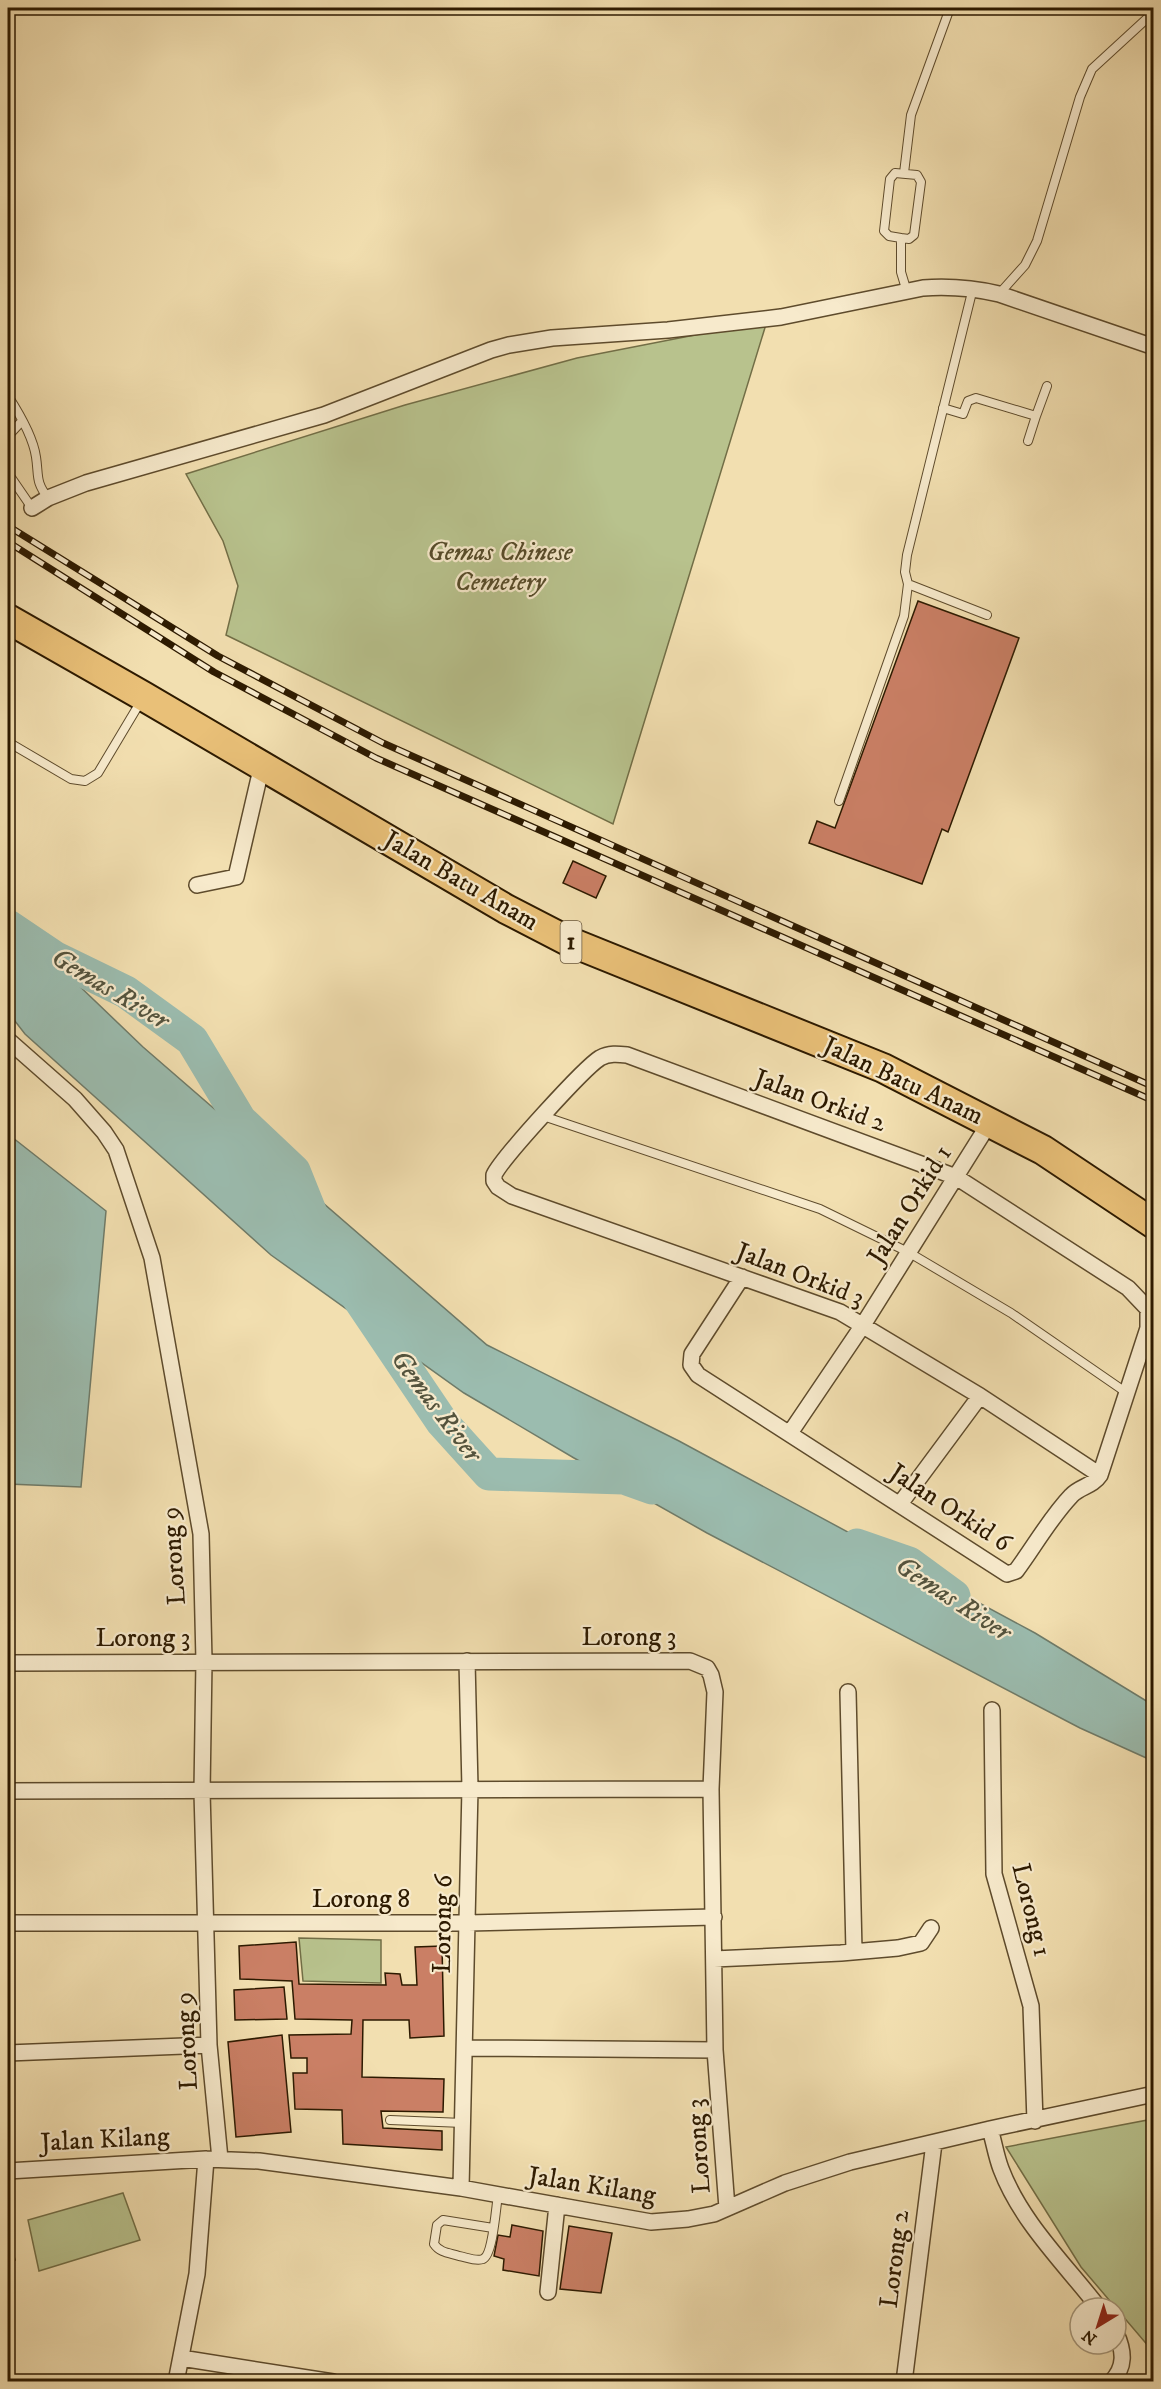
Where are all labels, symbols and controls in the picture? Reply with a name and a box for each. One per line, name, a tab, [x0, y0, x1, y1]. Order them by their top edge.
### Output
park label: Gemas Chinese Cemetery	[427, 536, 574, 599]
street label: Jalan Batu Anam	[376, 822, 544, 939]
road number: 1	[560, 921, 582, 963]
water label: Gemas River	[45, 941, 177, 1039]
street label: Jalan Batu Anam	[816, 1029, 989, 1133]
street label: Jalan Orkid 2	[748, 1061, 891, 1140]
street label: Jalan Orkid 1	[859, 1139, 960, 1272]
street label: Jalan Orkid 3	[729, 1235, 869, 1315]
water label: Gemas River	[383, 1343, 491, 1471]
street label: Jalan Orkid 6	[881, 1455, 1018, 1560]
street label: Lorong 9	[154, 1506, 194, 1606]
water label: Gemas River	[889, 1549, 1019, 1650]
street label: Lorong 3	[581, 1621, 677, 1654]
street label: Lorong 3	[95, 1622, 191, 1655]
street label: Lorong 1	[1004, 1860, 1058, 1960]
street label: Lorong 6	[426, 1873, 460, 1974]
street label: Lorong 8	[312, 1883, 410, 1916]
street label: Lorong 9	[168, 1991, 206, 2091]
street label: Lorong 3	[679, 2097, 719, 2195]
street label: Jalan Kilang	[38, 2120, 171, 2160]
street label: Jalan Kilang	[524, 2159, 659, 2212]
street label: Lorong 2	[873, 2208, 917, 2310]
north arrow	[1068, 2296, 1128, 2356]
text: N	[1078, 2325, 1101, 2349]

